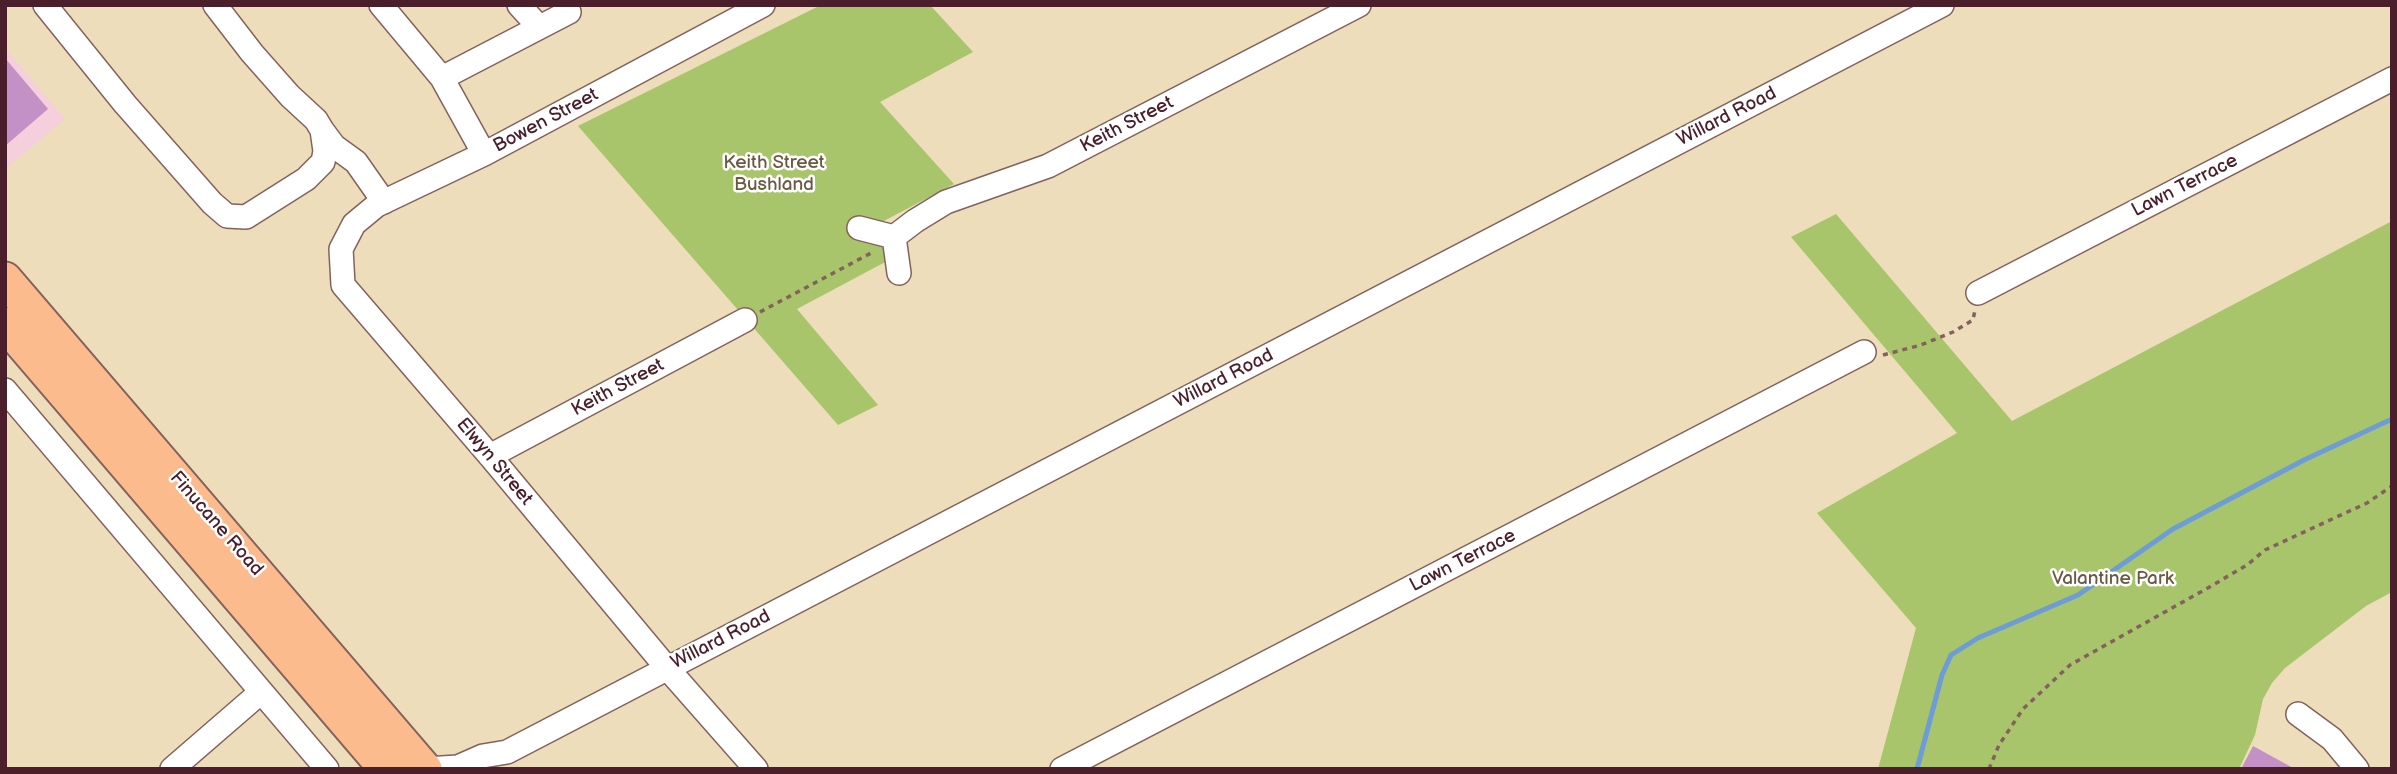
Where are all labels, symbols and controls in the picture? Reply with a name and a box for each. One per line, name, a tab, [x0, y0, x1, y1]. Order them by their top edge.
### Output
street label: Willard Road	[1674, 82, 1780, 152]
street label: Bowen Street	[490, 84, 602, 158]
street label: Keith Street	[1077, 92, 1177, 158]
street label: Lawn Terrace	[2128, 150, 2242, 222]
park label: Keith Street Bushland	[723, 152, 825, 196]
street label: Willard Road	[1171, 344, 1277, 414]
street label: Keith Street	[568, 354, 668, 422]
street label: Elwyn Street	[451, 414, 537, 510]
street label: Finucane Road	[164, 467, 268, 581]
street label: Lawn Terrace	[1406, 525, 1520, 597]
park label: Valantine Park	[2052, 568, 2174, 590]
street label: Willard Road	[668, 605, 774, 675]

